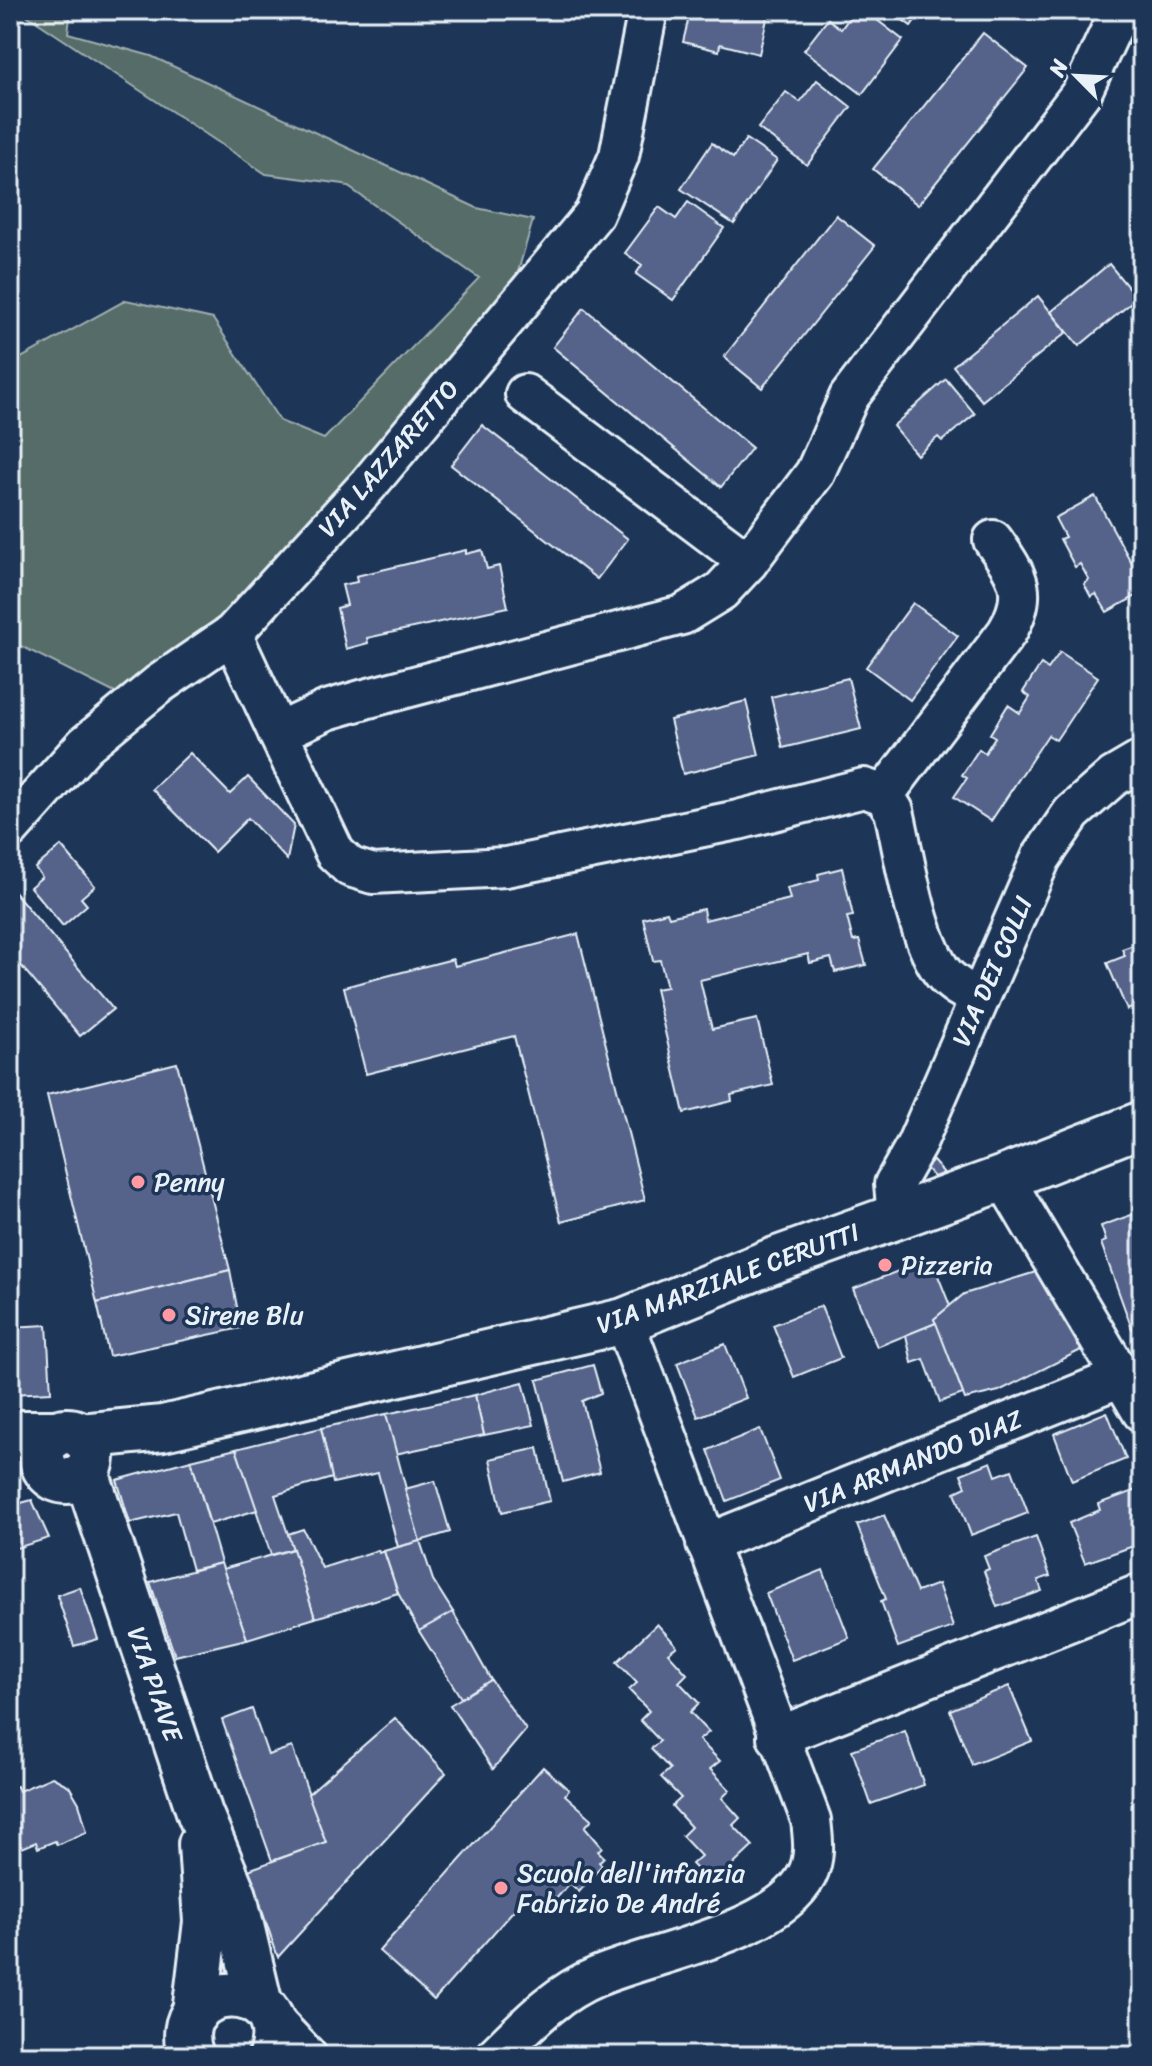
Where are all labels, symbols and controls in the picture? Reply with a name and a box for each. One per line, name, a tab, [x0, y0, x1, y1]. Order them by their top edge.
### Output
north arrow	[1036, 36, 1116, 116]
text: N	[1037, 52, 1079, 84]
street label: VIA LAZZARETTO	[305, 368, 471, 548]
street label: VIA DEI COLLI	[938, 888, 1046, 1054]
place label: Penny	[154, 1159, 225, 1205]
marker: Penny	[129, 1173, 147, 1191]
street label: VIA MARZIALE CERUTTI	[590, 1209, 866, 1347]
place label: Pizzeria	[901, 1242, 993, 1288]
marker: Pizzeria	[876, 1256, 894, 1274]
place label: Sirene Blu	[185, 1292, 304, 1338]
marker: Sirene Blu	[160, 1306, 178, 1324]
street label: VIA ARMANDO DIAZ	[796, 1396, 1030, 1526]
street label: VIA PIAVE	[114, 1620, 197, 1750]
place label: Scuola dell'infanzia Fabrizio De André	[517, 1850, 746, 1926]
marker: Scuola dell'infanzia Fabrizio De André	[492, 1879, 510, 1897]

